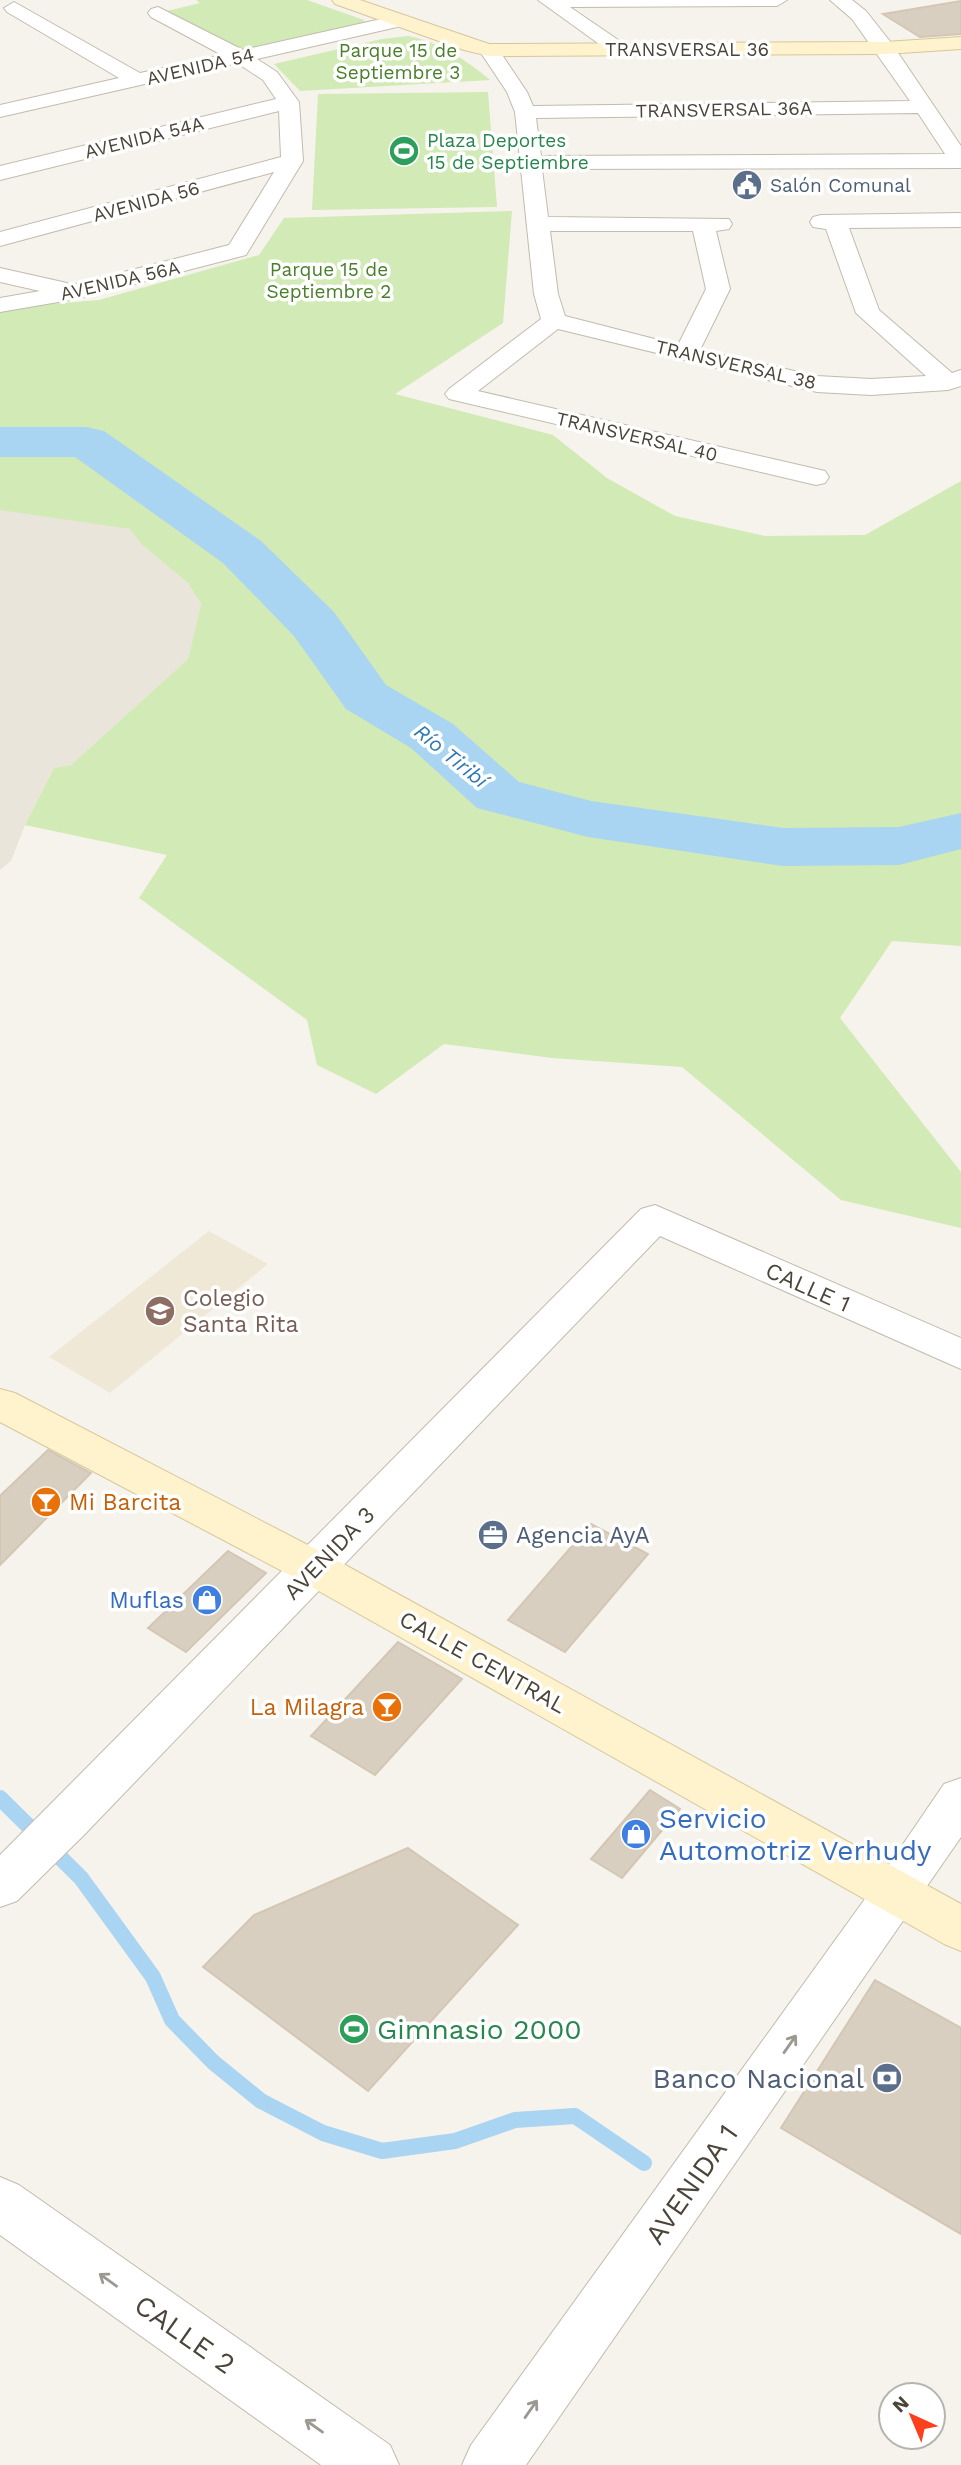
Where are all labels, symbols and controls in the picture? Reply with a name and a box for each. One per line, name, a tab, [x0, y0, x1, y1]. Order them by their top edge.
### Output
street label: TRANSVERSAL 36	[605, 38, 769, 61]
park label: Parque 15 de Septiembre 3	[336, 39, 460, 84]
street label: AVENIDA 54	[144, 43, 256, 90]
street label: TRANSVERSAL 36A	[635, 96, 813, 123]
street label: AVENIDA 54A	[82, 111, 207, 163]
place label: Plaza Deportes 15 de Septiembre	[427, 129, 589, 174]
sports icon: Plaza Deportes 15 de Septiembre	[387, 134, 421, 168]
public building icon: Salón Comunal	[730, 168, 764, 202]
place label: Salón Comunal	[770, 174, 911, 197]
street label: AVENIDA 56	[90, 176, 202, 227]
street label: AVENIDA 56A	[58, 255, 183, 305]
park label: Parque 15 de Septiembre 2	[267, 258, 391, 303]
street label: TRANSVERSAL 38	[653, 335, 819, 394]
street label: TRANSVERSAL 40	[554, 407, 720, 466]
water label: Río Tiribí	[410, 718, 495, 794]
street label: CALLE 1	[761, 1257, 854, 1318]
place label: Colegio Santa Rita	[183, 1285, 299, 1338]
school or university icon: Colegio Santa Rita	[143, 1294, 177, 1328]
bar icon: Mi Barcita	[29, 1485, 63, 1519]
place label: Mi Barcita	[69, 1489, 181, 1516]
street label: AVENIDA 3	[278, 1501, 380, 1605]
office icon: Agencia AyA	[476, 1518, 510, 1552]
place label: Agencia AyA	[516, 1522, 650, 1549]
shop icon: Muflas	[190, 1583, 224, 1617]
place label: Muflas	[109, 1587, 184, 1614]
street label: CALLE CENTRAL	[395, 1605, 571, 1720]
bar icon: La Milagra	[370, 1690, 404, 1724]
place label: La Milagra	[250, 1694, 364, 1721]
place label: Servicio Automotriz Verhudy	[659, 1802, 932, 1867]
shop icon: Servicio Automotriz Verhudy	[619, 1817, 653, 1851]
sports icon: Gimnasio 2000	[337, 2012, 371, 2046]
place label: Gimnasio 2000	[377, 2013, 582, 2046]
one-way arrow	[783, 2035, 797, 2054]
bank icon: Banco Nacional	[870, 2061, 904, 2095]
place label: Banco Nacional	[653, 2062, 864, 2095]
street label: AVENIDA 1	[638, 2118, 745, 2250]
one-way arrow	[99, 2273, 118, 2287]
street label: CALLE 2	[128, 2288, 241, 2381]
north arrow	[877, 2381, 947, 2451]
text: N	[887, 2391, 914, 2417]
one-way arrow	[524, 2400, 538, 2419]
one-way arrow	[305, 2419, 324, 2433]

